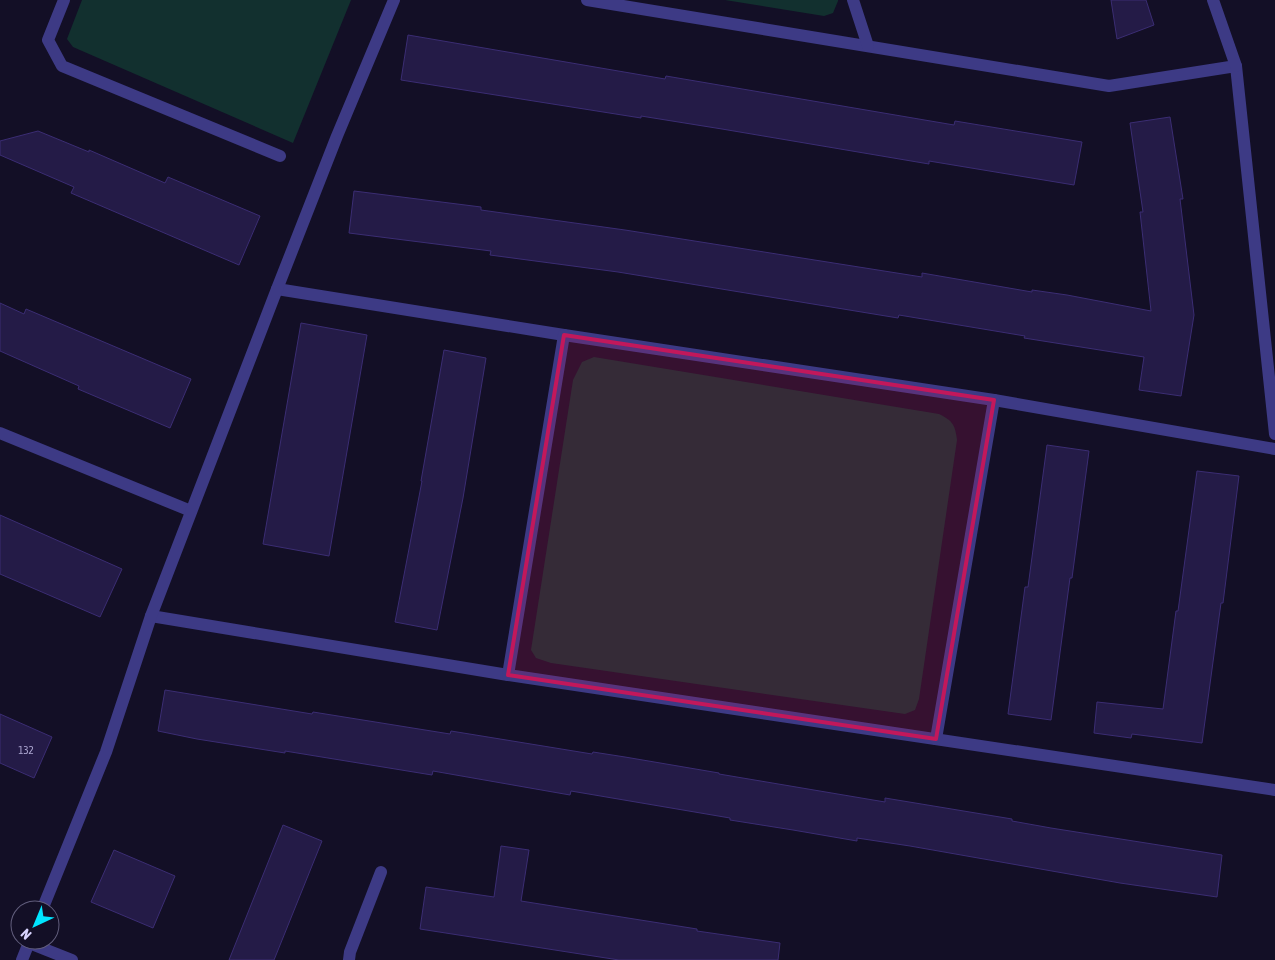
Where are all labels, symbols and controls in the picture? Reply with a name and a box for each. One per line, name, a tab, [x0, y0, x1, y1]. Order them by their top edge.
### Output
house number: 132	[18, 744, 34, 756]
north arrow	[10, 900, 60, 950]
text: N	[17, 926, 34, 943]

